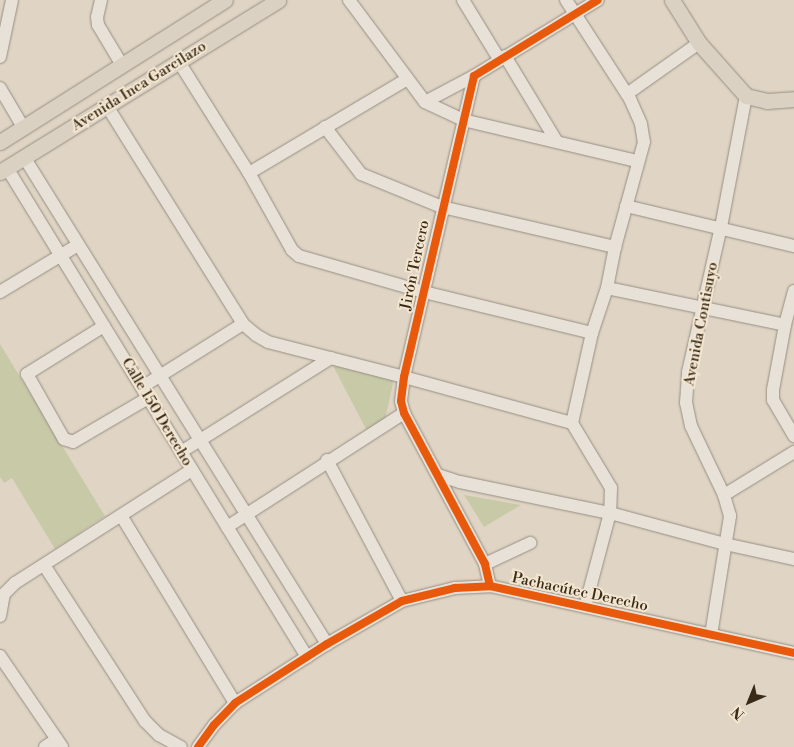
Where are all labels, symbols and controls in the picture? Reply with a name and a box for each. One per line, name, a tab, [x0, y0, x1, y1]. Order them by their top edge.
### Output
street label: Avenida Inca Garcilazo	[68, 37, 210, 135]
street label: Jirón Tercero	[397, 218, 433, 312]
street label: Avenida Contisuyo	[680, 260, 722, 388]
street label: Calle 150 Derecho	[118, 355, 196, 469]
street label: Pachacútec Derecho	[510, 569, 650, 615]
north arrow	[724, 677, 774, 727]
text: N	[728, 702, 749, 723]

